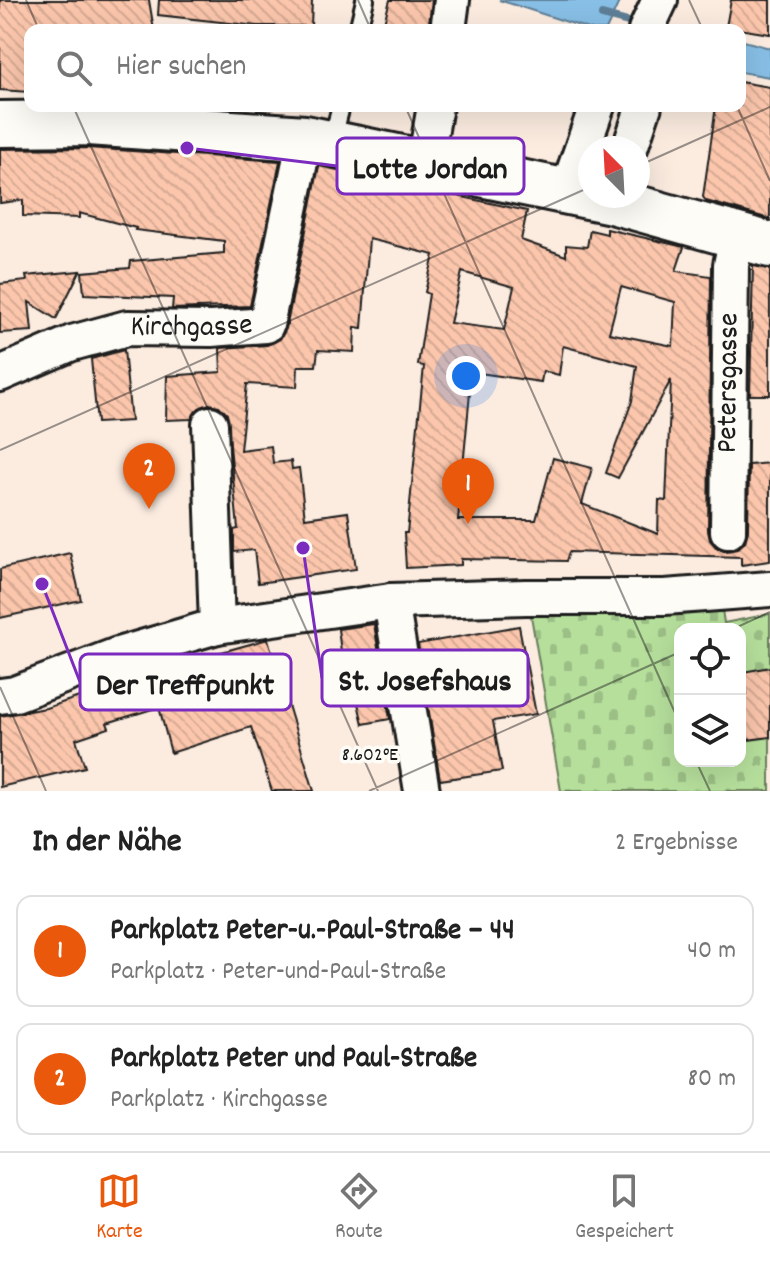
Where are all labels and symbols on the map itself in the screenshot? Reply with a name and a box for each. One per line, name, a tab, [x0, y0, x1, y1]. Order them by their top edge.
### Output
north arrow	[578, 136, 650, 208]
callout: Lotte Jordan	[337, 138, 524, 194]
text: Lotte Jordan	[353, 149, 507, 195]
street label: Kirchgasse	[130, 305, 254, 351]
street label: Petersgasse	[707, 312, 752, 454]
your location	[446, 356, 486, 396]
pin: 2	[123, 443, 175, 509]
pin: 1	[442, 458, 494, 524]
callout: St. Josefshaus	[322, 650, 528, 706]
callout: Der Treffpunkt	[80, 654, 291, 710]
text: St. Josefshaus	[338, 661, 512, 707]
text: Der Treffpunkt	[96, 665, 274, 711]
text: 8.602°E	[342, 742, 398, 770]

